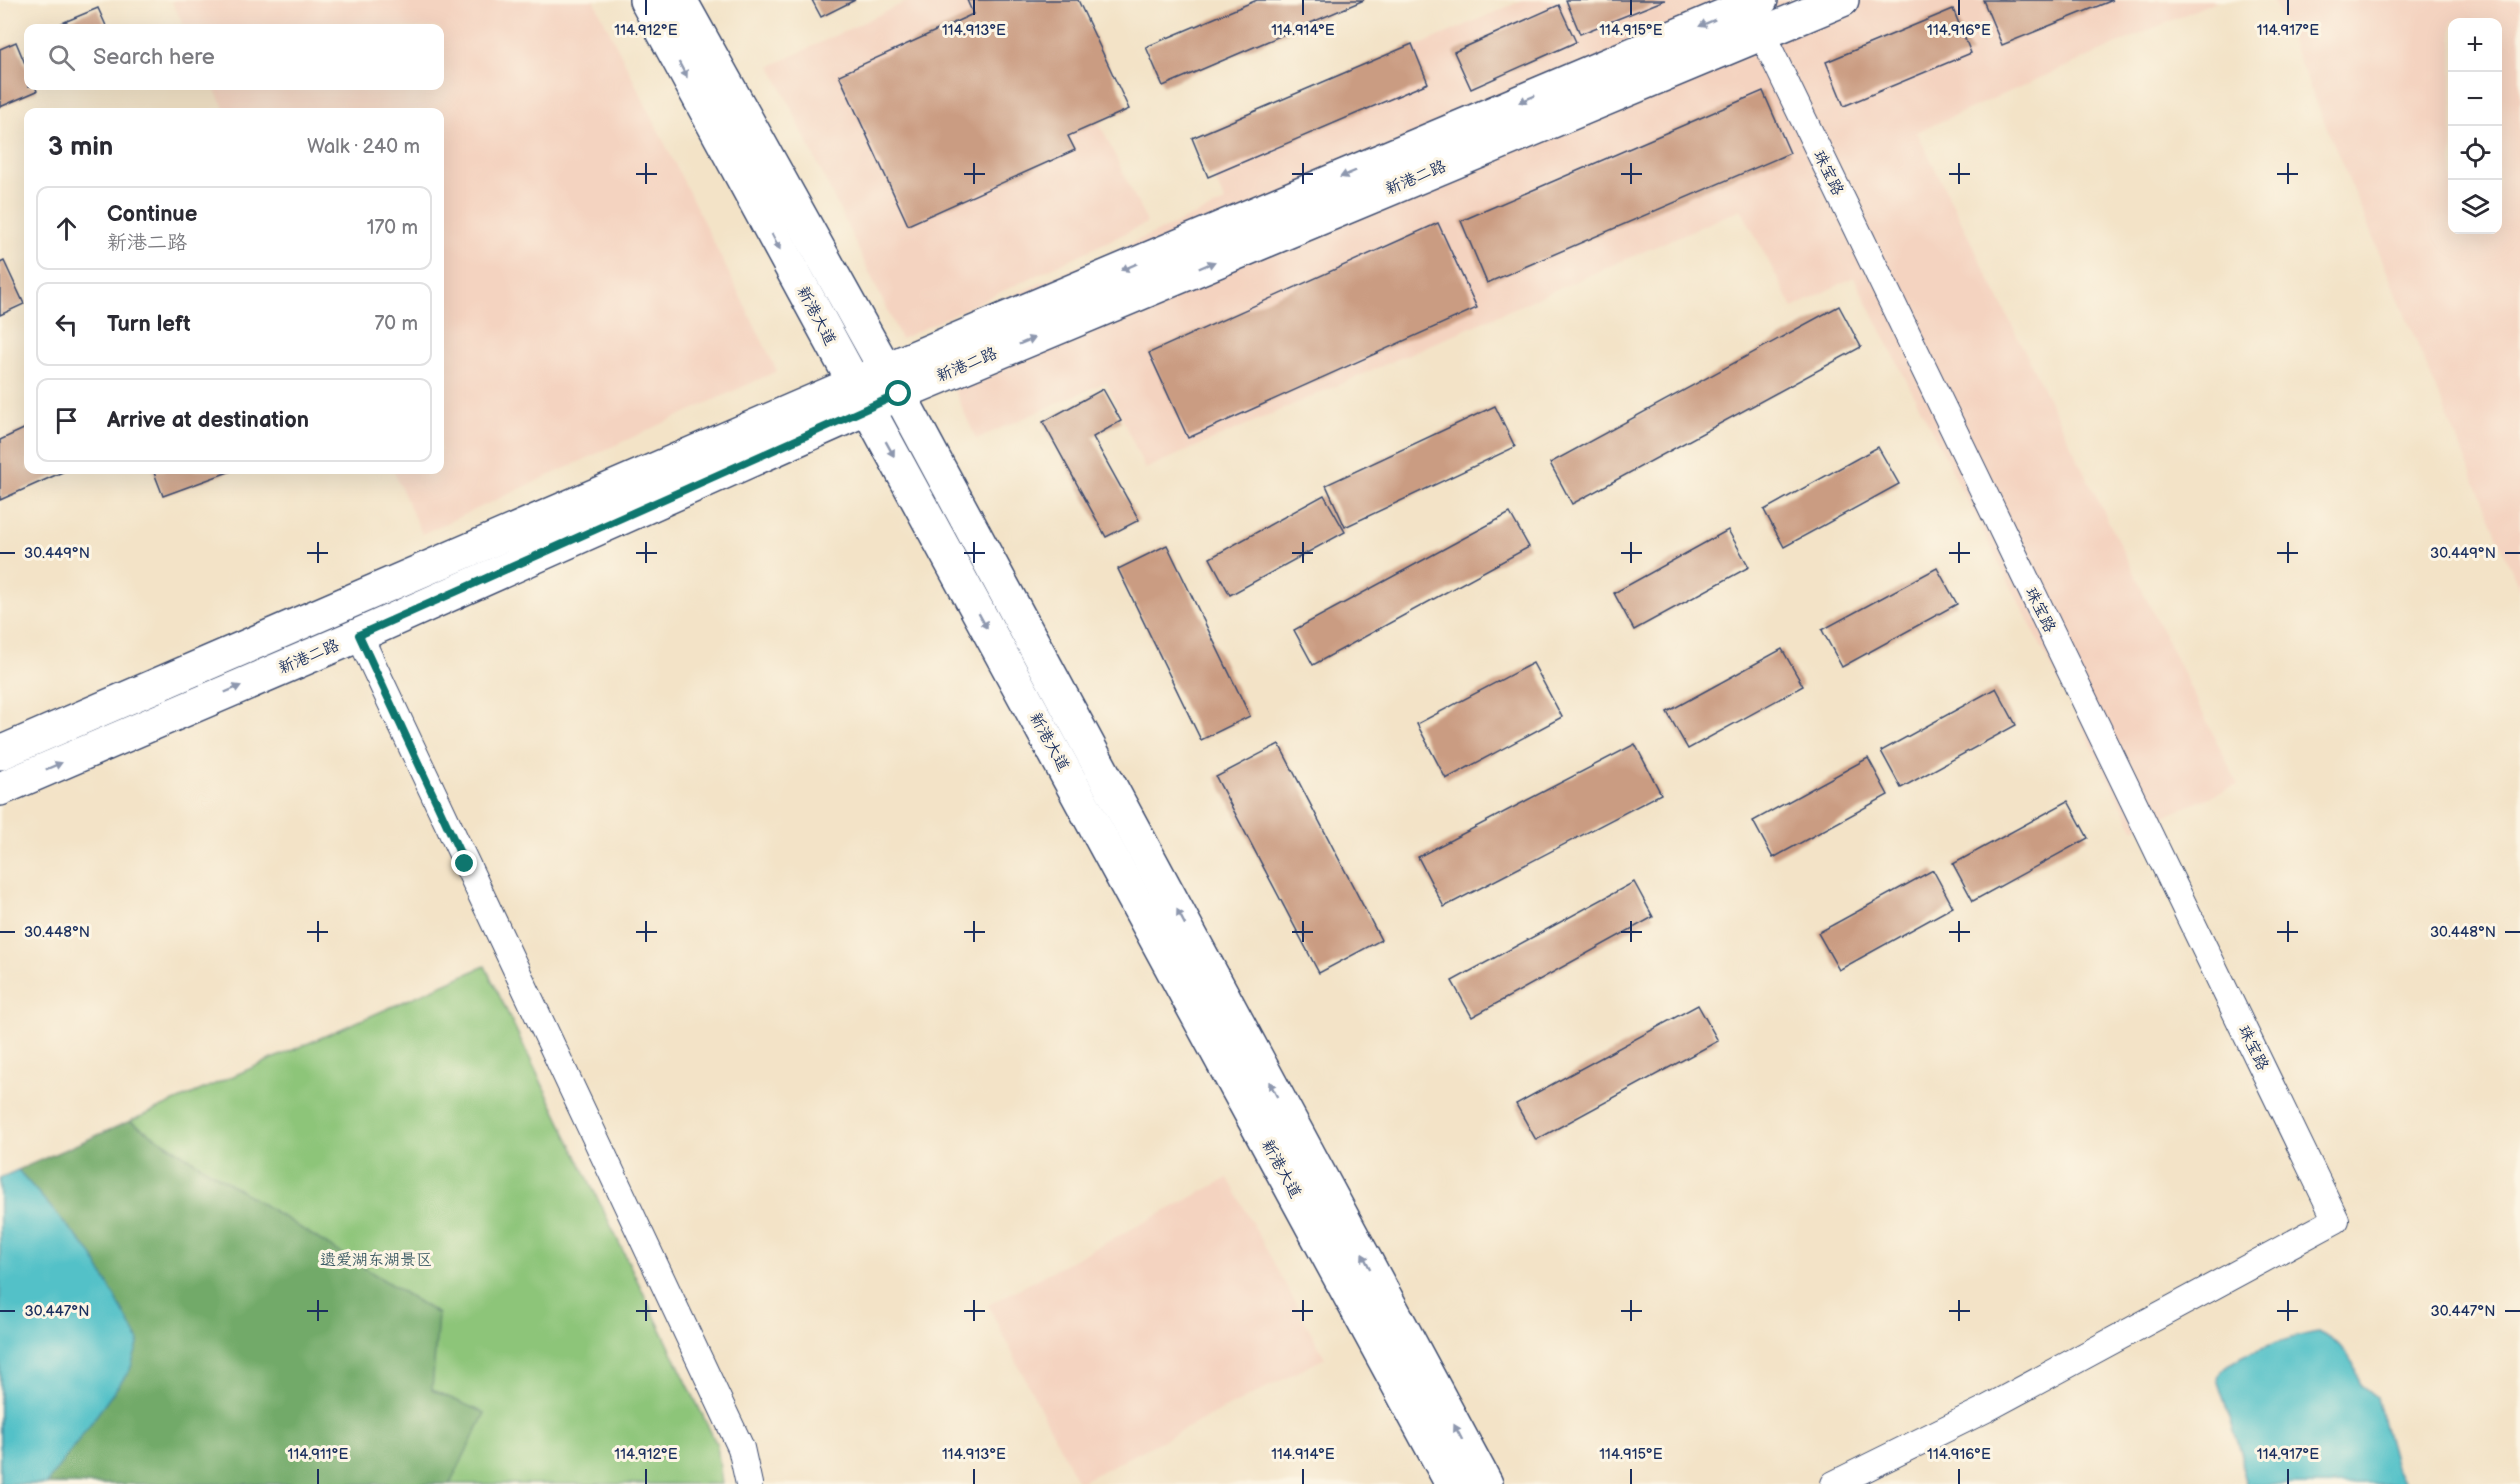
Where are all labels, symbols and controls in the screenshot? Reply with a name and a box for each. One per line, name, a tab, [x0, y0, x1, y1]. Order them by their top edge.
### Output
map controls	[2448, 18, 2502, 234]
button: +	[2448, 18, 2502, 72]
one-way arrow	[1698, 19, 1716, 28]
text: 114.912°E	[614, 21, 678, 40]
text: 114.913°E	[942, 21, 1006, 40]
text: 114.914°E	[1271, 21, 1335, 40]
text: 114.915°E	[1599, 21, 1663, 40]
text: 114.916°E	[1927, 21, 1991, 40]
text: 114.917°E	[2257, 21, 2319, 40]
search box	[24, 24, 444, 90]
icon: search	[45, 41, 78, 74]
text: Search here	[93, 44, 215, 71]
one-way arrow	[678, 62, 688, 79]
button: −	[2448, 72, 2502, 126]
one-way arrow	[1519, 94, 1536, 103]
button: locate	[2448, 126, 2502, 180]
text: 3 min	[48, 132, 113, 163]
text: Walk · 240 m	[307, 135, 420, 159]
street label: 珠宝路	[1809, 147, 1847, 199]
street label: 新港二路	[1383, 157, 1449, 199]
one-way arrow	[1339, 170, 1356, 179]
button: layers	[2448, 180, 2502, 234]
text: Continue	[107, 201, 197, 228]
icon: ahead	[50, 212, 83, 245]
text: 170 m	[367, 216, 418, 240]
text: 新港二路	[107, 231, 187, 255]
one-way arrow	[771, 233, 781, 250]
one-way arrow	[1198, 260, 1216, 270]
one-way arrow	[1120, 262, 1138, 272]
street label: 新港大道	[793, 283, 839, 349]
icon: left	[50, 308, 83, 341]
text: Turn left	[107, 311, 191, 338]
text: 70 m	[374, 312, 418, 336]
one-way arrow	[1018, 336, 1036, 346]
street label: 新港二路	[934, 344, 1000, 386]
route start	[885, 380, 911, 406]
icon: arrive	[50, 404, 83, 437]
text: Arrive at destination	[107, 407, 309, 434]
one-way arrow	[885, 441, 895, 458]
text: 30.449°N	[24, 544, 90, 563]
text: 30.449°N	[2430, 544, 2496, 563]
street label: 珠宝路	[2021, 584, 2059, 636]
one-way arrow	[978, 612, 988, 629]
street label: 新港二路	[276, 636, 342, 678]
one-way arrow	[224, 684, 242, 694]
street label: 新港大道	[1025, 709, 1073, 775]
one-way arrow	[45, 761, 63, 771]
route end	[451, 850, 477, 876]
one-way arrow	[1176, 909, 1186, 926]
text: 30.448°N	[24, 923, 90, 942]
text: 30.448°N	[2430, 923, 2496, 942]
street label: 珠宝路	[2234, 1022, 2272, 1074]
one-way arrow	[1268, 1080, 1278, 1097]
street label: 新港大道	[1257, 1136, 1305, 1202]
park label: 遗爱湖东湖景区	[320, 1251, 432, 1270]
one-way arrow	[1361, 1252, 1371, 1269]
text: 30.447°N	[25, 1302, 89, 1321]
text: 30.447°N	[2431, 1302, 2495, 1321]
one-way arrow	[1453, 1424, 1463, 1441]
text: 114.911°E	[288, 1445, 348, 1464]
text: 114.912°E	[614, 1445, 678, 1464]
text: 114.913°E	[942, 1445, 1006, 1464]
text: 114.914°E	[1271, 1445, 1335, 1464]
text: 114.915°E	[1599, 1445, 1663, 1464]
text: 114.916°E	[1927, 1445, 1991, 1464]
text: 114.917°E	[2257, 1445, 2319, 1464]

